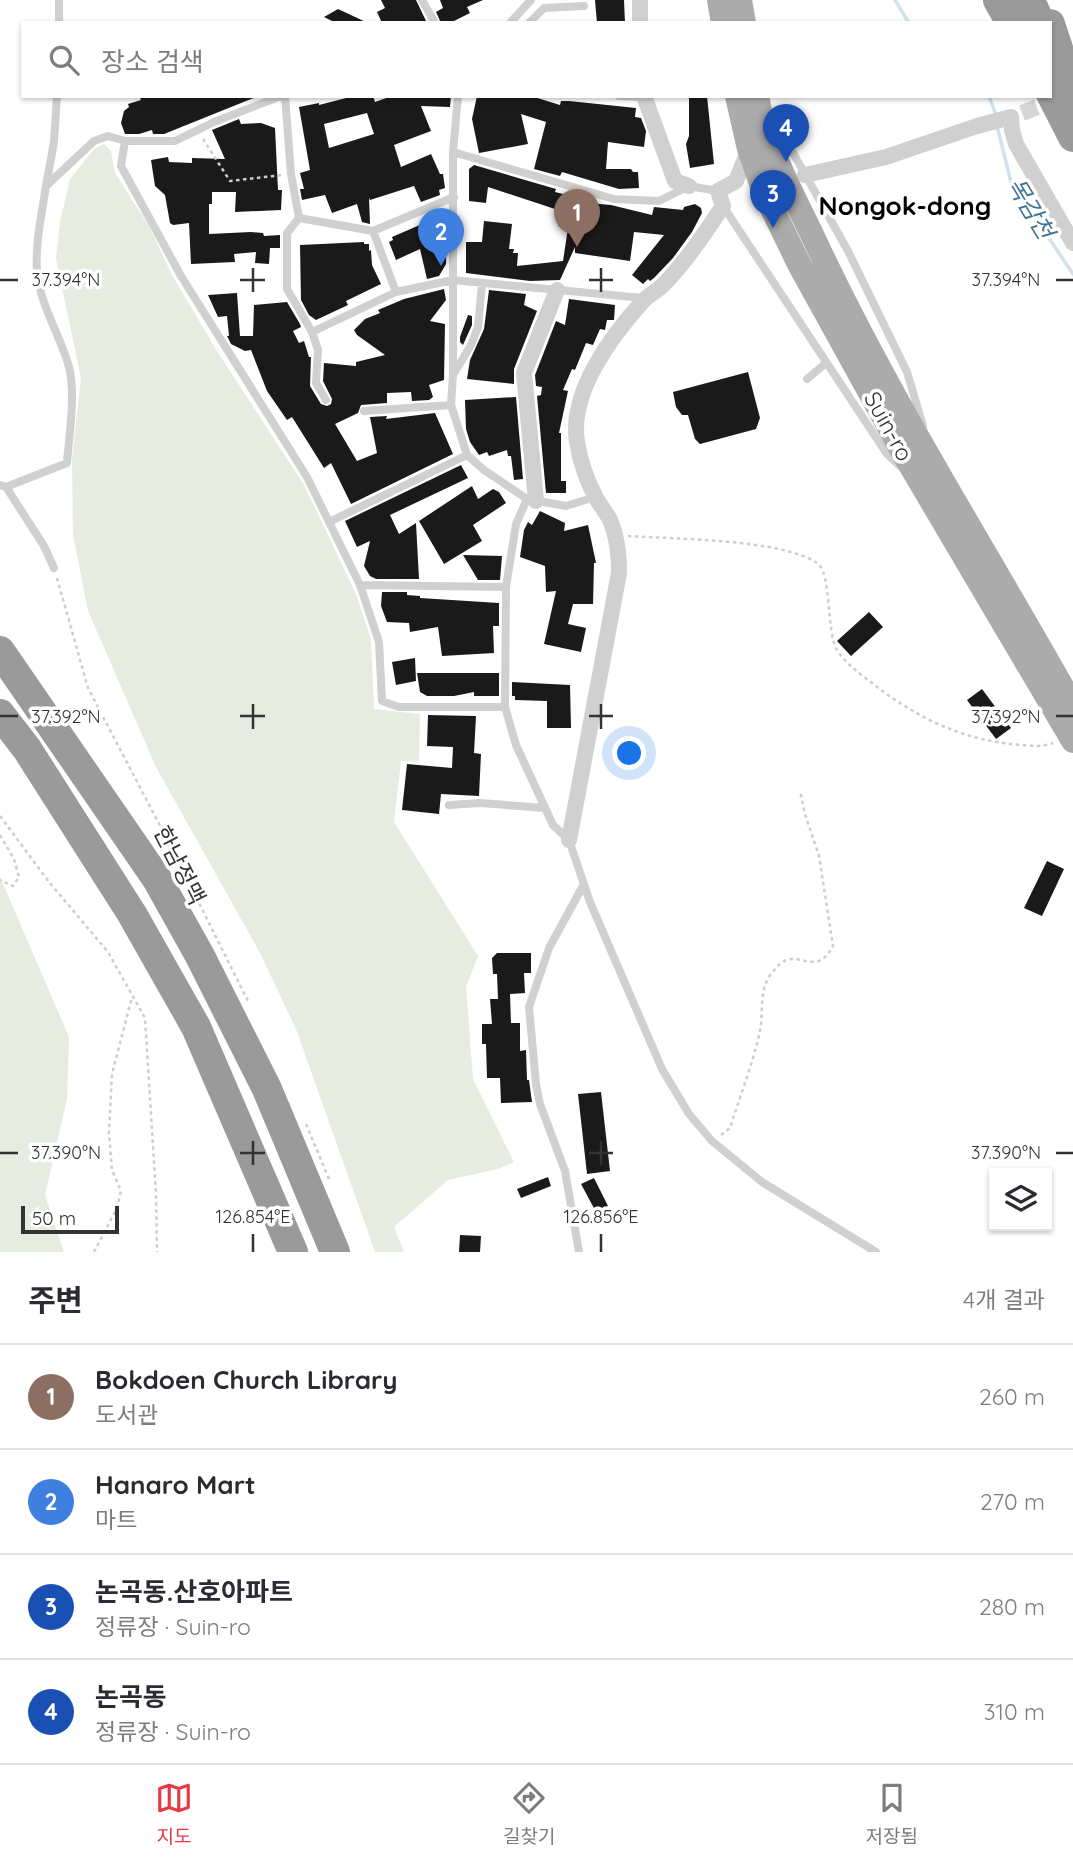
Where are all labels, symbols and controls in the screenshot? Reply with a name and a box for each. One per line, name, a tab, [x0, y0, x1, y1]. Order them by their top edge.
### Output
search box	[21, 21, 1052, 98]
icon: search	[45, 41, 83, 79]
text: 장소 검색	[101, 45, 204, 78]
pin: 4	[763, 104, 809, 162]
pin: 3	[750, 170, 796, 228]
water label: 목감천	[1001, 172, 1062, 247]
pin: 1	[554, 189, 600, 247]
district label: Nongok-dong	[819, 189, 991, 222]
pin: 2	[418, 208, 464, 266]
text: 37.394°N	[32, 268, 100, 291]
text: 37.394°N	[972, 268, 1040, 291]
street label: Suin-ro	[858, 386, 920, 466]
text: 37.392°N	[31, 705, 101, 728]
text: 37.392°N	[971, 705, 1041, 728]
your location	[612, 736, 646, 770]
street label: 한남정맥	[148, 821, 212, 909]
text: 37.390°N	[31, 1141, 101, 1164]
text: 37.390°N	[971, 1141, 1041, 1164]
map controls	[989, 1168, 1052, 1231]
button: layers	[989, 1168, 1052, 1231]
scale bar	[21, 1203, 119, 1235]
text: 126.854°E	[216, 1205, 290, 1228]
text: 126.856°E	[564, 1205, 639, 1228]
text: 50 m	[32, 1206, 76, 1230]
text: 주변	[28, 1281, 83, 1319]
text: 4개 결과	[963, 1285, 1045, 1314]
text: Bokdoen Church Library	[95, 1363, 398, 1396]
text: 1	[47, 1382, 55, 1411]
text: 260 m	[979, 1382, 1045, 1411]
text: 도서관	[95, 1400, 158, 1429]
text: Hanaro Mart	[95, 1468, 256, 1501]
text: 2	[44, 1487, 58, 1516]
text: 270 m	[980, 1487, 1045, 1516]
text: 마트	[95, 1505, 137, 1534]
text: 논곡동.산호아파트	[95, 1575, 293, 1608]
text: 3	[45, 1592, 57, 1621]
text: 280 m	[979, 1592, 1045, 1621]
text: 정류장 · Suin-ro	[95, 1612, 251, 1641]
text: 논곡동	[95, 1680, 167, 1713]
text: 4	[44, 1697, 58, 1726]
text: 310 m	[983, 1697, 1045, 1726]
text: 정류장 · Suin-ro	[95, 1717, 251, 1746]
tab: 지도	[155, 1779, 193, 1848]
tab: 길찾기	[503, 1779, 556, 1848]
tab: 저장됨	[866, 1779, 918, 1848]

